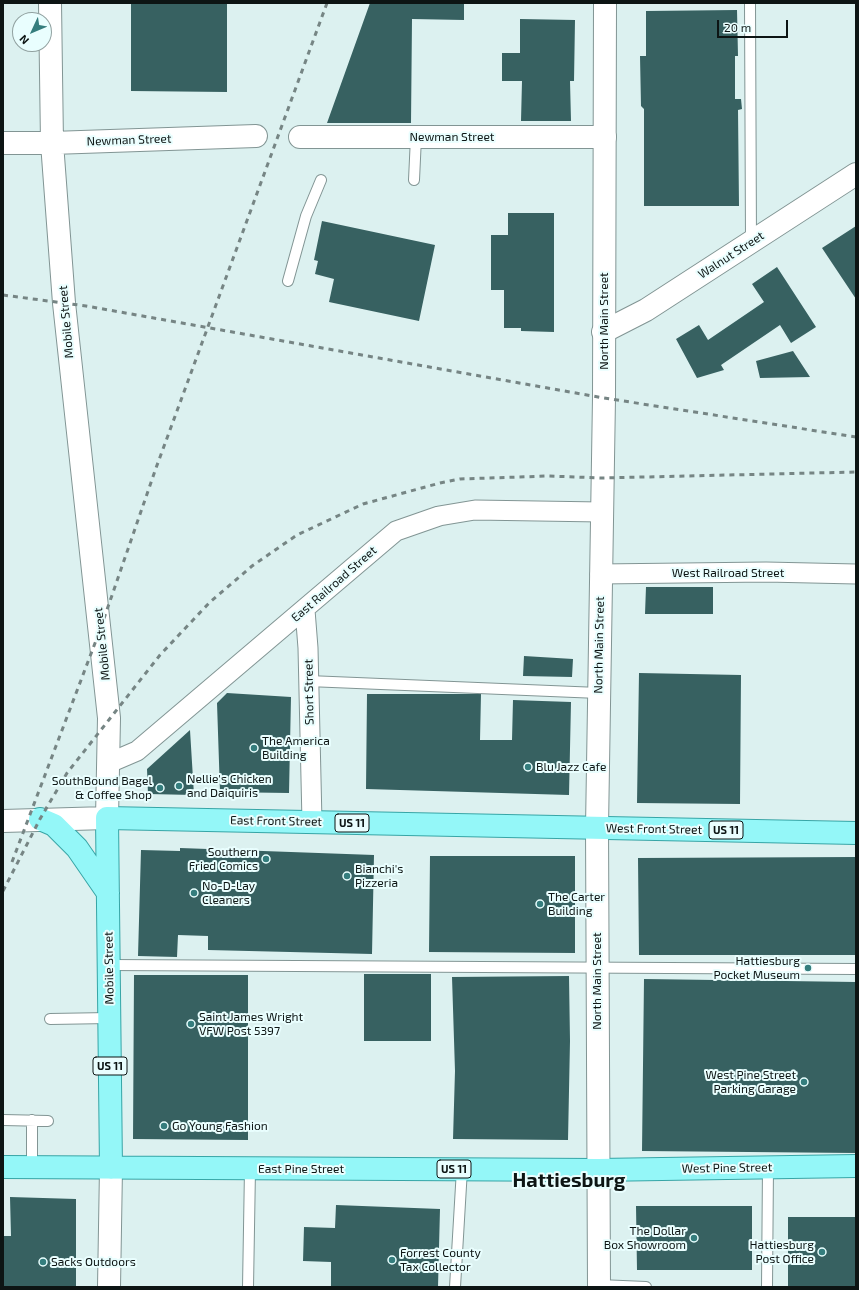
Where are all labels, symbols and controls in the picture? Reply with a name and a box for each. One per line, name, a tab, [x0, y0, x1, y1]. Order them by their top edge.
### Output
north arrow	[12, 12, 52, 52]
scale bar	[719, 12, 790, 38]
text: 20 m	[724, 20, 751, 34]
text: N	[16, 33, 31, 47]
street label: Newman Street	[410, 130, 494, 144]
street label: Newman Street	[86, 131, 172, 149]
street label: Walnut Street	[695, 228, 767, 282]
street label: North Main Street	[597, 272, 611, 370]
street label: Mobile Street	[56, 285, 76, 359]
street label: East Railroad Street	[288, 543, 380, 625]
street label: West Railroad Street	[672, 566, 784, 580]
street label: North Main Street	[591, 596, 607, 694]
street label: Mobile Street	[91, 607, 113, 681]
street label: Short Street	[301, 659, 317, 725]
place label: The America Building	[262, 734, 330, 762]
marker: The America Building	[249, 743, 259, 753]
place label: Blu Jazz Cafe	[536, 760, 606, 774]
marker: Blu Jazz Cafe	[523, 762, 533, 772]
place label: Nellie's Chicken and Daiquiris	[187, 772, 272, 800]
place label: SouthBound Bagel & Coffee Shop	[52, 774, 152, 802]
marker: Nellie's Chicken and Daiquiris	[174, 781, 184, 791]
marker: SouthBound Bagel & Coffee Shop	[155, 783, 165, 793]
street label: East Front Street	[230, 813, 322, 829]
road number: US 11	[335, 814, 369, 832]
street label: West Front Street	[606, 821, 702, 837]
road number: US 11	[709, 821, 743, 839]
place label: Southern Fried Comics	[189, 845, 258, 873]
marker: Southern Fried Comics	[261, 854, 271, 864]
place label: Bianchi's Pizzeria	[355, 862, 403, 890]
marker: Bianchi's Pizzeria	[342, 871, 352, 881]
place label: No-D-Lay Cleaners	[202, 879, 255, 907]
marker: No-D-Lay Cleaners	[189, 888, 199, 898]
place label: The Carter Building	[548, 890, 605, 918]
marker: The Carter Building	[535, 899, 545, 909]
street label: Mobile Street	[101, 931, 117, 1005]
street label: North Main Street	[590, 932, 604, 1030]
place label: Hattiesburg Pocket Museum	[713, 954, 800, 982]
marker: Hattiesburg Pocket Museum	[803, 963, 813, 973]
place label: Saint James Wright VFW Post 5397	[199, 1010, 303, 1038]
marker: Saint James Wright VFW Post 5397	[186, 1019, 196, 1029]
road number: US 11	[93, 1057, 127, 1075]
place label: West Pine Street Parking Garage	[706, 1068, 796, 1096]
marker: West Pine Street Parking Garage	[799, 1077, 809, 1087]
place label: Go Young Fashion	[172, 1119, 268, 1133]
marker: Go Young Fashion	[159, 1121, 169, 1131]
road number: US 11	[437, 1160, 471, 1178]
street label: West Pine Street	[682, 1160, 772, 1176]
street label: East Pine Street	[258, 1162, 344, 1176]
district label: Hattiesburg	[513, 1168, 625, 1192]
place label: The Dollar Box Showroom	[604, 1224, 686, 1252]
marker: The Dollar Box Showroom	[689, 1233, 699, 1243]
place label: Hattiesburg Post Office	[750, 1238, 814, 1266]
place label: Forrest County Tax Collector	[400, 1246, 481, 1274]
marker: Hattiesburg Post Office	[817, 1247, 827, 1257]
place label: Sacks Outdoors	[51, 1255, 136, 1269]
marker: Forrest County Tax Collector	[387, 1255, 397, 1265]
marker: Sacks Outdoors	[38, 1257, 48, 1267]

